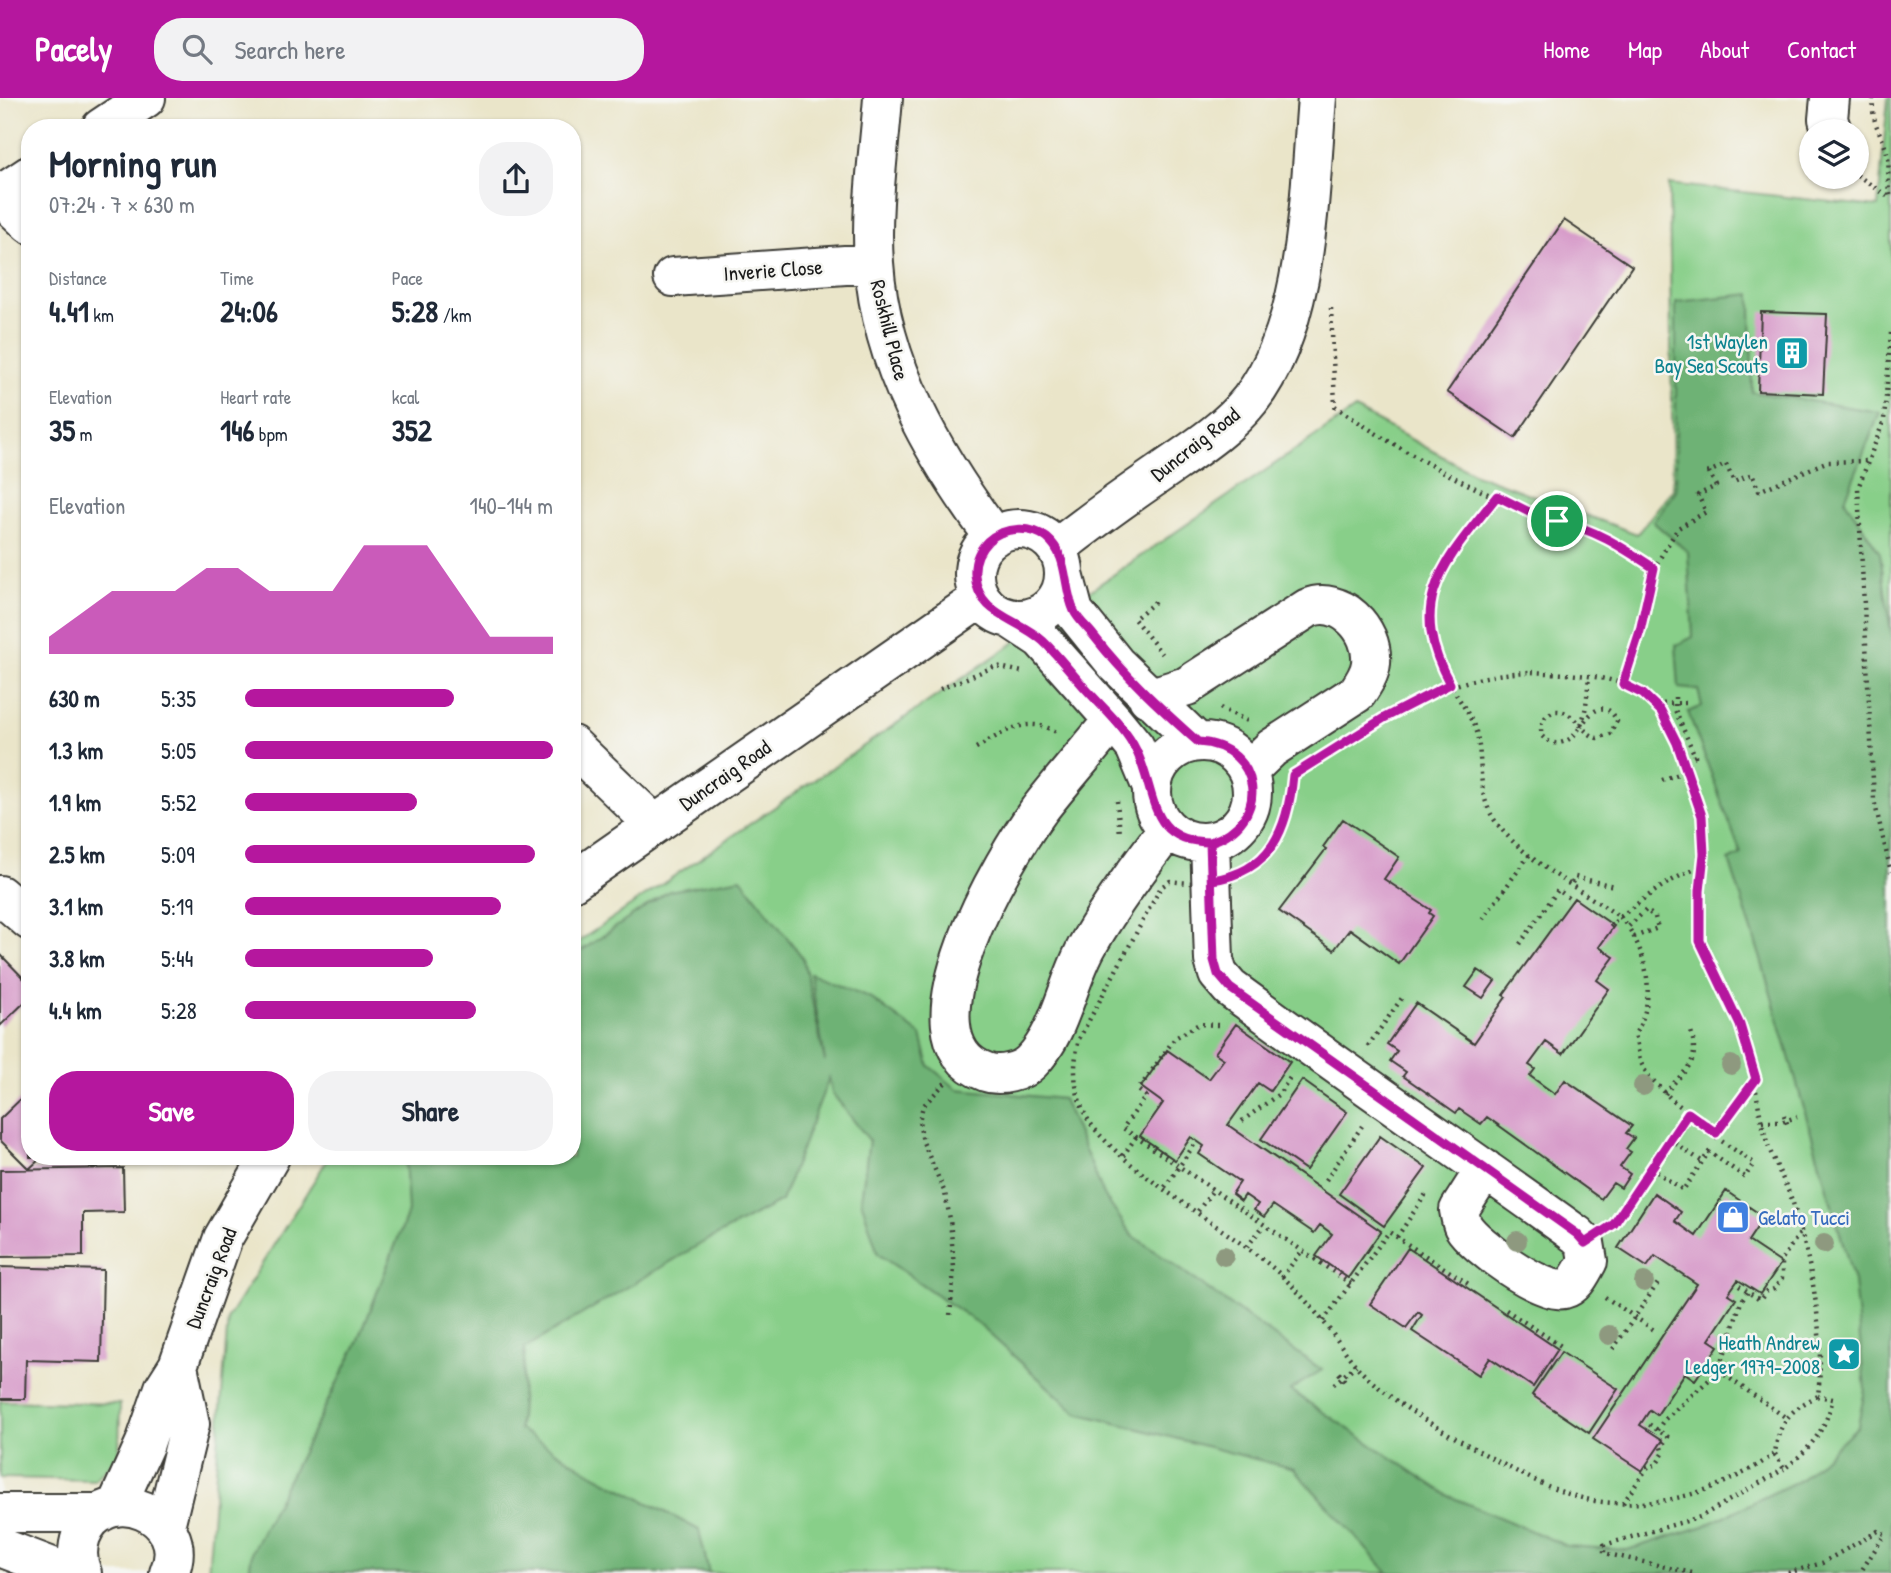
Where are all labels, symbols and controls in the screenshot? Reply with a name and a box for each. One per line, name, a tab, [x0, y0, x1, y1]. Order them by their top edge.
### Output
search box	[154, 18, 644, 81]
text: Pacely	[35, 27, 112, 71]
icon: search	[178, 30, 216, 68]
text: Search here	[234, 32, 346, 67]
text: Home	[1543, 33, 1590, 65]
text: Map	[1628, 33, 1662, 65]
text: About	[1700, 33, 1749, 65]
text: Contact	[1787, 33, 1856, 65]
map controls	[1799, 119, 1869, 189]
button: layers	[1799, 119, 1869, 189]
text: Morning run	[49, 137, 217, 189]
button: share	[479, 142, 553, 216]
text: 07:24 · 7 × 630 m	[49, 189, 195, 220]
street label: Inverie Close	[723, 252, 823, 288]
text: Distance	[49, 265, 107, 291]
text: Time	[220, 265, 254, 291]
text: Pace	[392, 265, 423, 291]
street label: Roskhill Place	[864, 277, 916, 383]
text: 4.41	[49, 291, 89, 331]
text: 24:06	[220, 291, 278, 331]
text: 5:28	[392, 291, 438, 331]
text: km	[89, 302, 114, 328]
text: /km	[438, 302, 472, 328]
place label: 1st Waylen Bay Sea Scouts	[1654, 327, 1768, 380]
building icon: 1st Waylen Bay Sea Scouts	[1773, 334, 1811, 372]
text: Elevation	[49, 384, 112, 410]
text: Heart rate	[220, 384, 291, 410]
text: kcal	[392, 384, 419, 410]
street label: Duncraig Road	[1144, 400, 1246, 488]
text: 35	[49, 410, 75, 450]
text: 146	[220, 410, 254, 450]
text: 352	[392, 410, 432, 450]
text: m	[75, 421, 92, 447]
text: bpm	[254, 421, 288, 447]
text: Elevation	[49, 490, 125, 521]
text: 140–144 m	[470, 490, 553, 521]
pin	[1527, 491, 1587, 551]
icon: arrive	[1538, 502, 1576, 540]
text: 630 m	[49, 683, 100, 714]
text: 5:35	[161, 683, 196, 714]
street label: Duncraig Road	[673, 733, 777, 817]
text: 1.3 km	[49, 735, 103, 766]
text: 5:05	[161, 735, 196, 766]
text: 1.9 km	[49, 787, 101, 818]
text: 5:52	[161, 787, 197, 818]
text: 2.5 km	[49, 839, 105, 870]
text: 5:09	[161, 839, 195, 870]
text: 3.1 km	[49, 891, 103, 922]
text: 5:19	[161, 891, 193, 922]
text: 3.8 km	[49, 943, 105, 974]
text: 5:44	[161, 943, 193, 974]
text: 4.4 km	[49, 995, 102, 1026]
text: 5:28	[161, 995, 197, 1026]
button: Save	[49, 1071, 294, 1151]
button: Share	[308, 1071, 553, 1151]
shop icon: Gelato Tucci	[1714, 1198, 1752, 1236]
place label: Gelato Tucci	[1758, 1203, 1850, 1232]
street label: Duncraig Road	[179, 1223, 243, 1333]
place label: Heath Andrew Ledger 1979-2008	[1685, 1328, 1820, 1381]
place icon: Heath Andrew Ledger 1979-2008	[1825, 1335, 1863, 1373]

